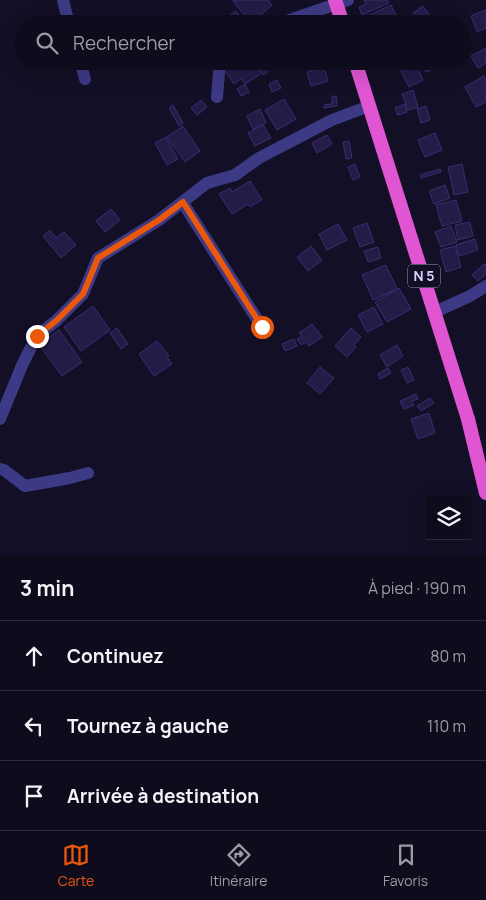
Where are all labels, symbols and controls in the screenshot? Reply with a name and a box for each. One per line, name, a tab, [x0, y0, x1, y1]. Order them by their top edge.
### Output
search box	[15, 15, 471, 70]
icon: search	[33, 29, 61, 57]
text: Rechercher	[73, 30, 175, 56]
road number: N 5	[408, 264, 440, 288]
route start	[251, 316, 274, 339]
route end	[26, 325, 49, 348]
map controls	[426, 495, 471, 540]
button: layers	[426, 495, 471, 540]
text: 3 min	[20, 574, 74, 602]
text: À pied · 190 m	[368, 577, 466, 599]
icon: ahead	[20, 642, 48, 670]
text: Continuez	[67, 643, 164, 669]
text: 80 m	[430, 645, 466, 667]
icon: left	[20, 712, 48, 740]
text: Tournez à gauche	[67, 713, 229, 739]
text: 110 m	[427, 715, 466, 737]
icon: arrive	[20, 782, 48, 810]
text: Arrivée à destination	[67, 783, 259, 809]
tab: Carte	[58, 841, 94, 890]
tab: Itinéraire	[210, 841, 267, 890]
tab: Favoris	[383, 841, 428, 890]

